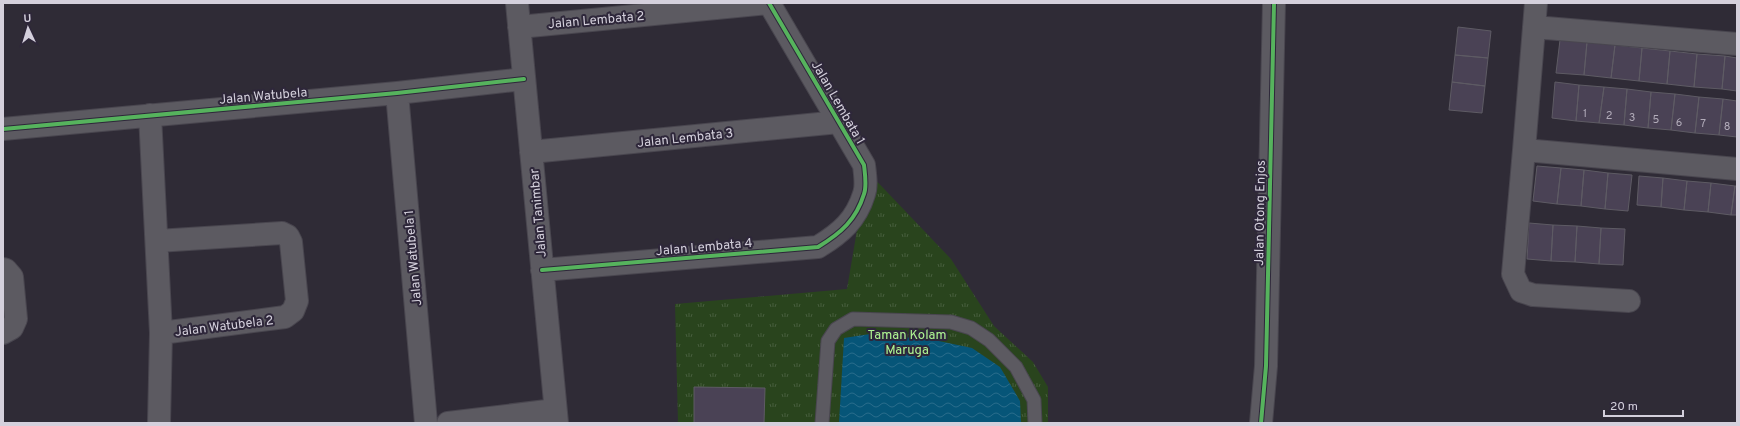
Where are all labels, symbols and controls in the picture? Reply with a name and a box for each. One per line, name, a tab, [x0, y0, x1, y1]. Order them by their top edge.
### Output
north arrow	[8, 8, 48, 48]
street label: Jalan Lembata 2	[547, 9, 645, 33]
text: U	[23, 12, 32, 26]
street label: Jalan Lembata 1	[807, 58, 868, 148]
street label: Jalan Watubela	[218, 85, 308, 109]
house number: 1	[1583, 107, 1587, 121]
house number: 2	[1606, 109, 1612, 123]
house number: 3	[1629, 111, 1635, 125]
house number: 5	[1653, 113, 1660, 127]
house number: 6	[1676, 116, 1682, 130]
house number: 7	[1700, 117, 1706, 131]
house number: 8	[1724, 120, 1730, 134]
street label: Jalan Lembata 3	[636, 126, 734, 152]
street label: Jalan Otong Enjos	[1252, 160, 1270, 266]
street label: Jalan Tanimbar	[527, 168, 551, 258]
street label: Jalan Watubela 1	[402, 209, 426, 306]
street label: Jalan Lembata 4	[655, 236, 753, 260]
street label: Jalan Watubela 2	[174, 313, 275, 341]
park label: Taman Kolam Maruga	[867, 328, 947, 359]
scale bar	[1604, 392, 1683, 418]
text: 20 m	[1610, 399, 1638, 415]

